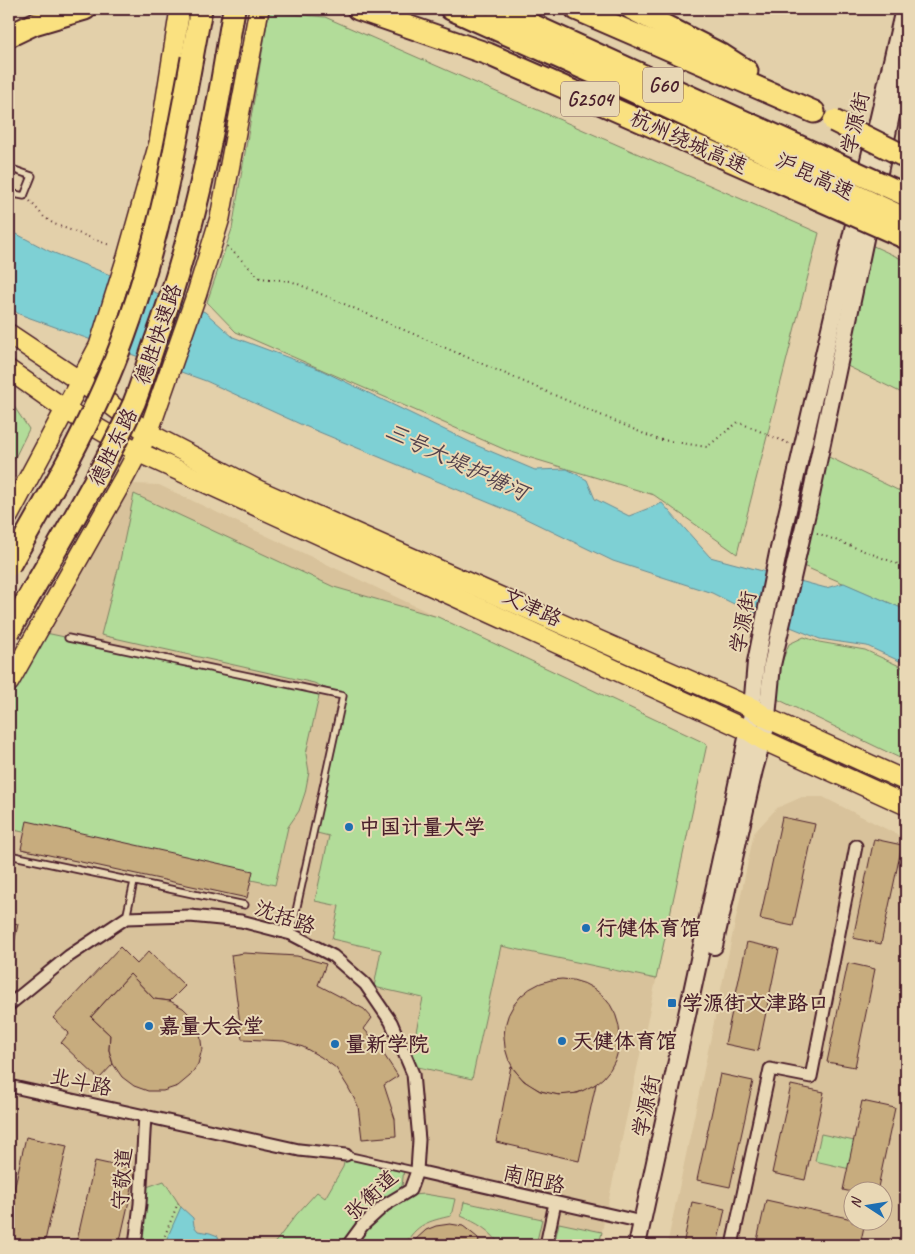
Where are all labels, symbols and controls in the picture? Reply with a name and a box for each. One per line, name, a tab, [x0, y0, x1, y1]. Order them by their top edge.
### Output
road number: G60	[643, 68, 683, 102]
road number: G2504	[561, 82, 619, 116]
street label: 学源街	[835, 89, 875, 157]
street label: 杭州绕城高速	[626, 104, 752, 180]
street label: 沪昆高速	[771, 146, 859, 206]
street label: 德胜快速路	[129, 280, 187, 388]
street label: 德胜东路	[83, 404, 143, 490]
water label: 三号大堤护塘河	[381, 417, 535, 508]
street label: 文津路	[498, 582, 566, 632]
street label: 学源街	[724, 589, 762, 655]
place label: 中国计量大学	[359, 814, 485, 840]
marker: 中国计量大学	[343, 821, 355, 833]
street label: 沈括路	[251, 894, 319, 940]
place label: 行健体育馆	[596, 915, 701, 941]
marker: 行健体育馆	[580, 922, 592, 934]
place label: 学源街文津路口	[682, 990, 829, 1016]
marker: 学源街文津路口	[666, 997, 678, 1009]
place label: 嘉量大会堂	[159, 1013, 264, 1039]
marker: 嘉量大会堂	[143, 1020, 155, 1032]
place label: 天健体育馆	[572, 1028, 677, 1054]
place label: 量新学院	[345, 1031, 429, 1057]
marker: 天健体育馆	[556, 1035, 568, 1047]
marker: 量新学院	[329, 1038, 341, 1050]
street label: 北斗路	[47, 1063, 115, 1101]
street label: 学源街	[627, 1072, 665, 1140]
street label: 守敬道	[107, 1147, 137, 1211]
street label: 南阳路	[500, 1159, 568, 1199]
street label: 张衡道	[339, 1164, 403, 1226]
north arrow	[842, 1182, 892, 1232]
text: N	[847, 1195, 865, 1209]

